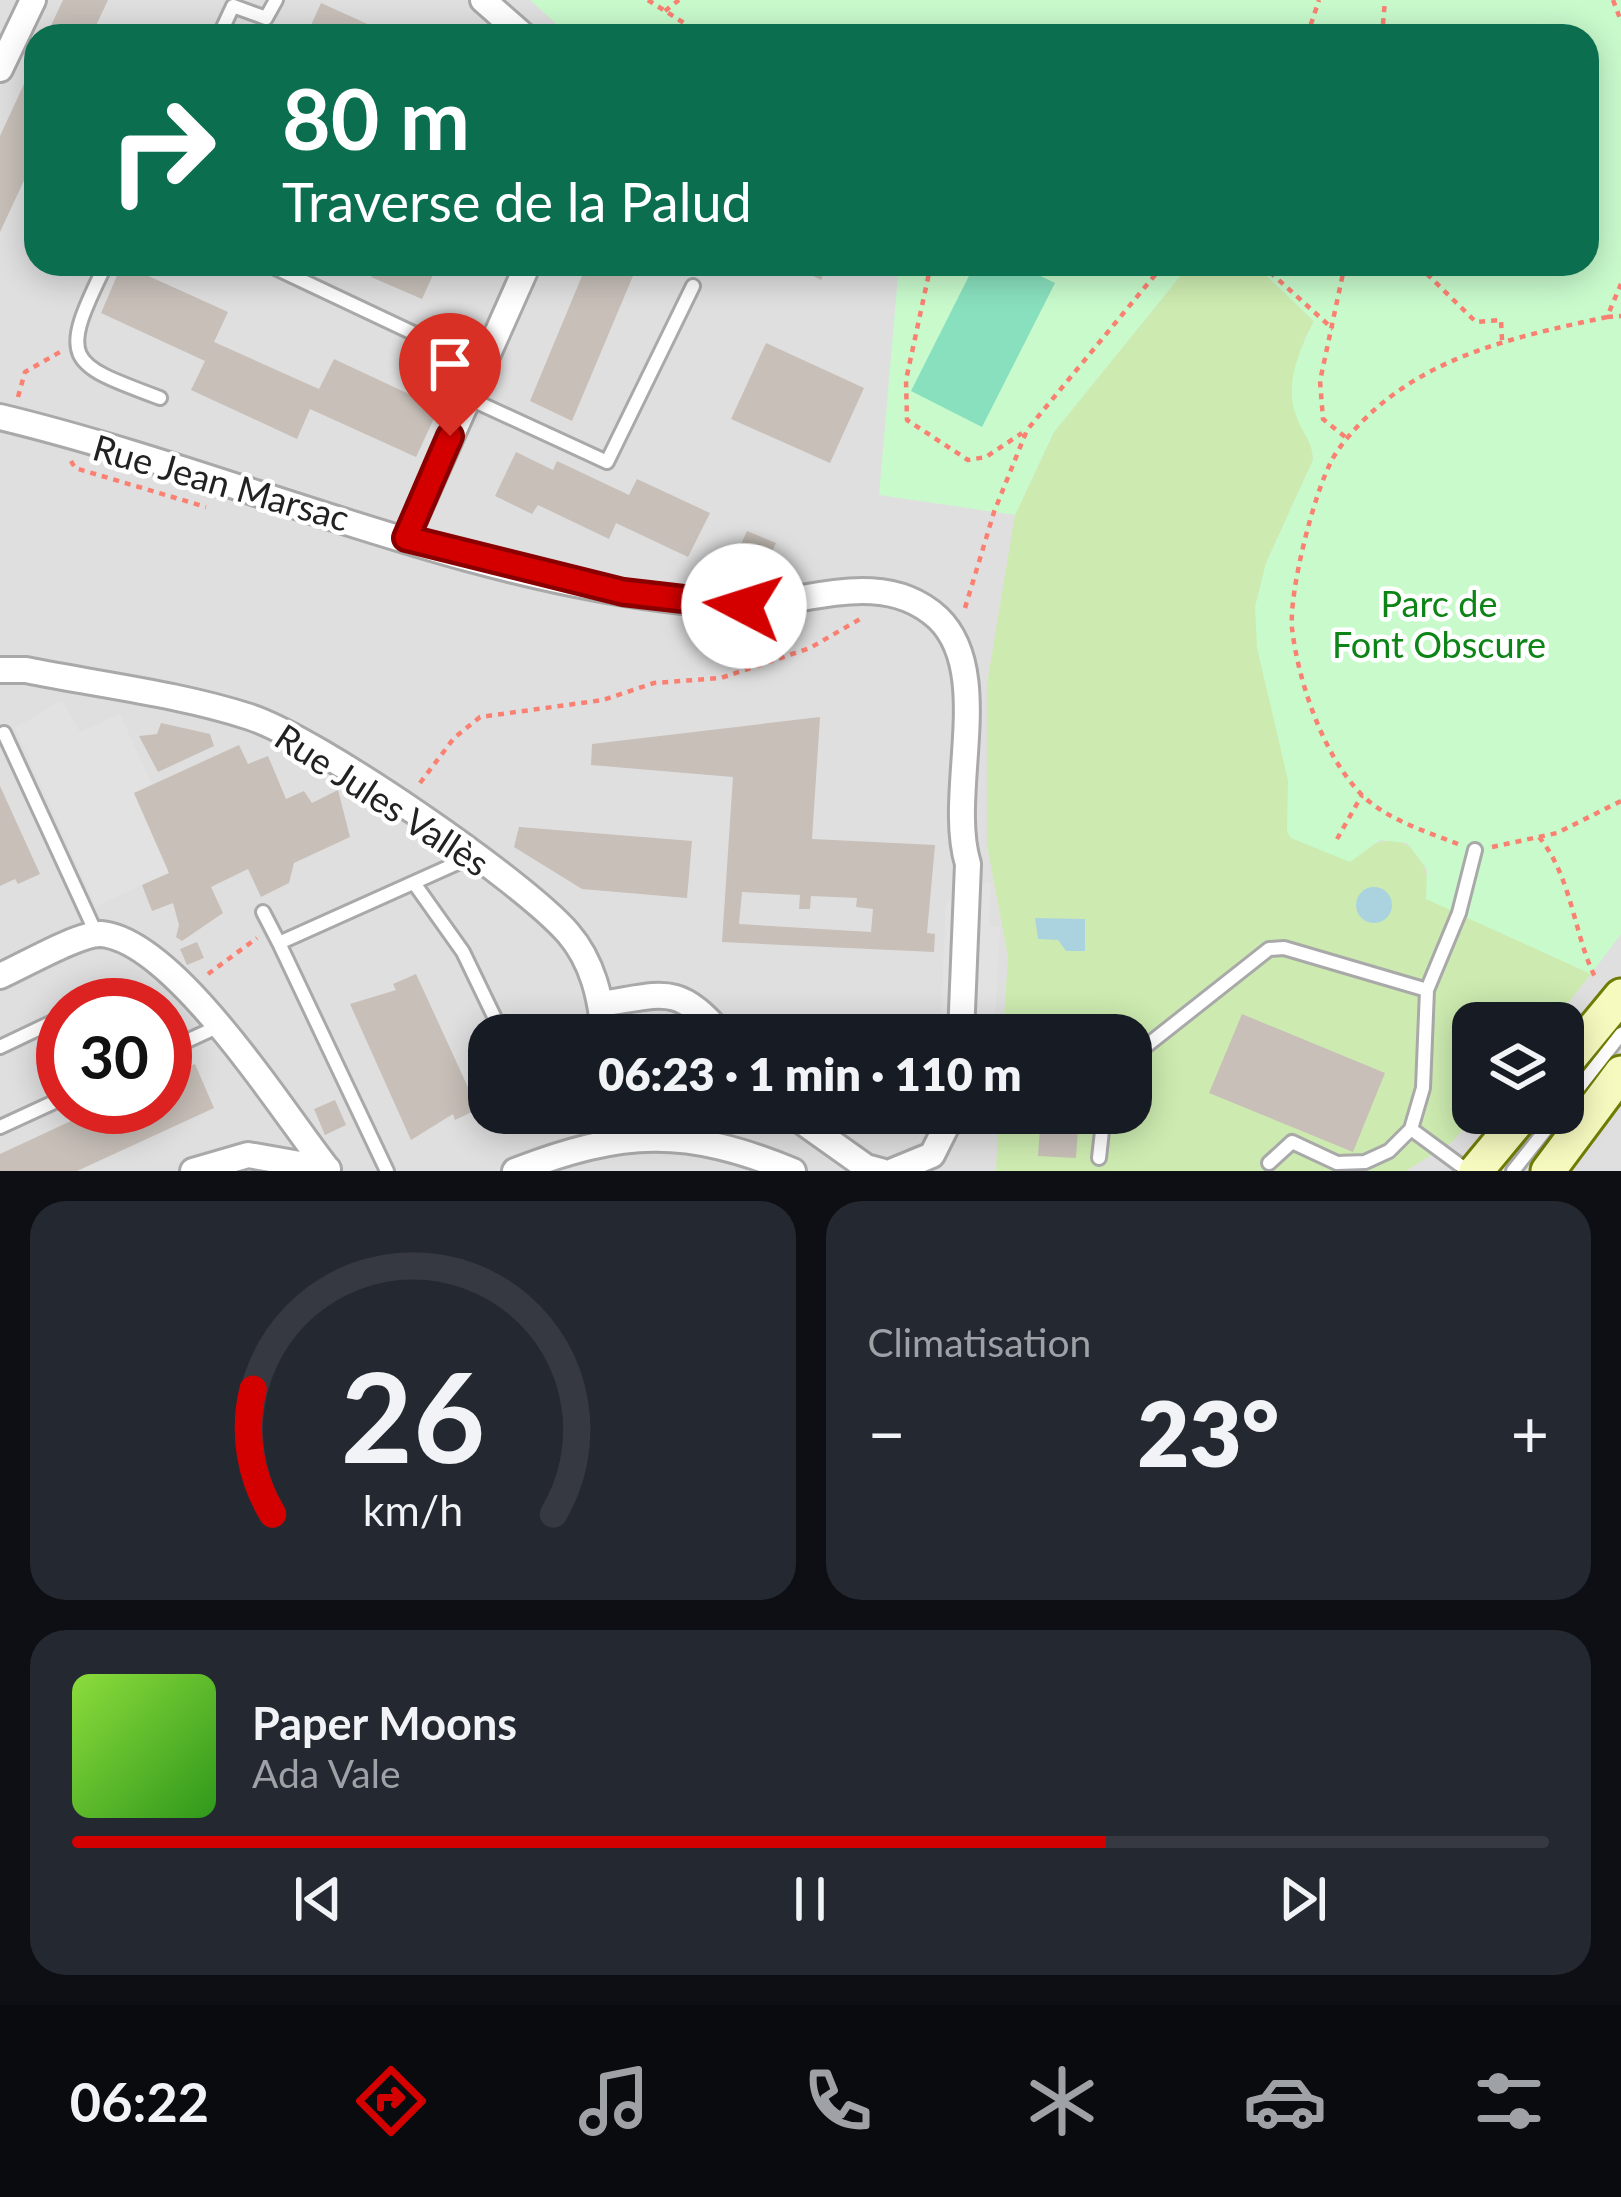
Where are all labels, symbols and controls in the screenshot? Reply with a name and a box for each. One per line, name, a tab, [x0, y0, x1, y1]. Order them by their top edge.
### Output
text: 80 m	[282, 67, 470, 168]
icon: right	[84, 72, 240, 228]
text: Traverse de la Palud	[282, 169, 752, 234]
pin	[399, 313, 501, 436]
icon: arrive	[417, 331, 483, 397]
street label: Rue Jean Marsac	[88, 424, 354, 540]
position arrow	[681, 543, 807, 669]
park label: Parc de Font Obscure	[1332, 581, 1546, 666]
street label: Rue Jules Vallès	[267, 714, 498, 885]
speed limit sign: 30	[36, 978, 192, 1134]
map controls	[1452, 1002, 1584, 1134]
button: layers	[1452, 1002, 1584, 1134]
text: 06:23 · 1 min · 110 m	[598, 1047, 1022, 1101]
text: Climatisation	[868, 1319, 1091, 1365]
text: 26	[340, 1340, 485, 1490]
text: 23°	[1137, 1378, 1279, 1486]
text: −	[868, 1393, 906, 1472]
text: +	[1511, 1393, 1549, 1472]
text: km/h	[363, 1483, 463, 1534]
text: Paper Moons	[252, 1696, 517, 1750]
text: Ada Vale	[252, 1750, 401, 1796]
icon: previous	[285, 1866, 351, 1932]
icon: pause	[777, 1866, 843, 1932]
icon: next	[1270, 1866, 1336, 1932]
icon: directions	[349, 2059, 433, 2143]
icon: music	[572, 2059, 656, 2143]
icon: phone	[796, 2059, 880, 2143]
icon: climate	[1020, 2059, 1104, 2143]
icon: car	[1243, 2059, 1327, 2143]
icon: filters	[1467, 2059, 1551, 2143]
text: 06:22	[70, 2069, 209, 2134]

